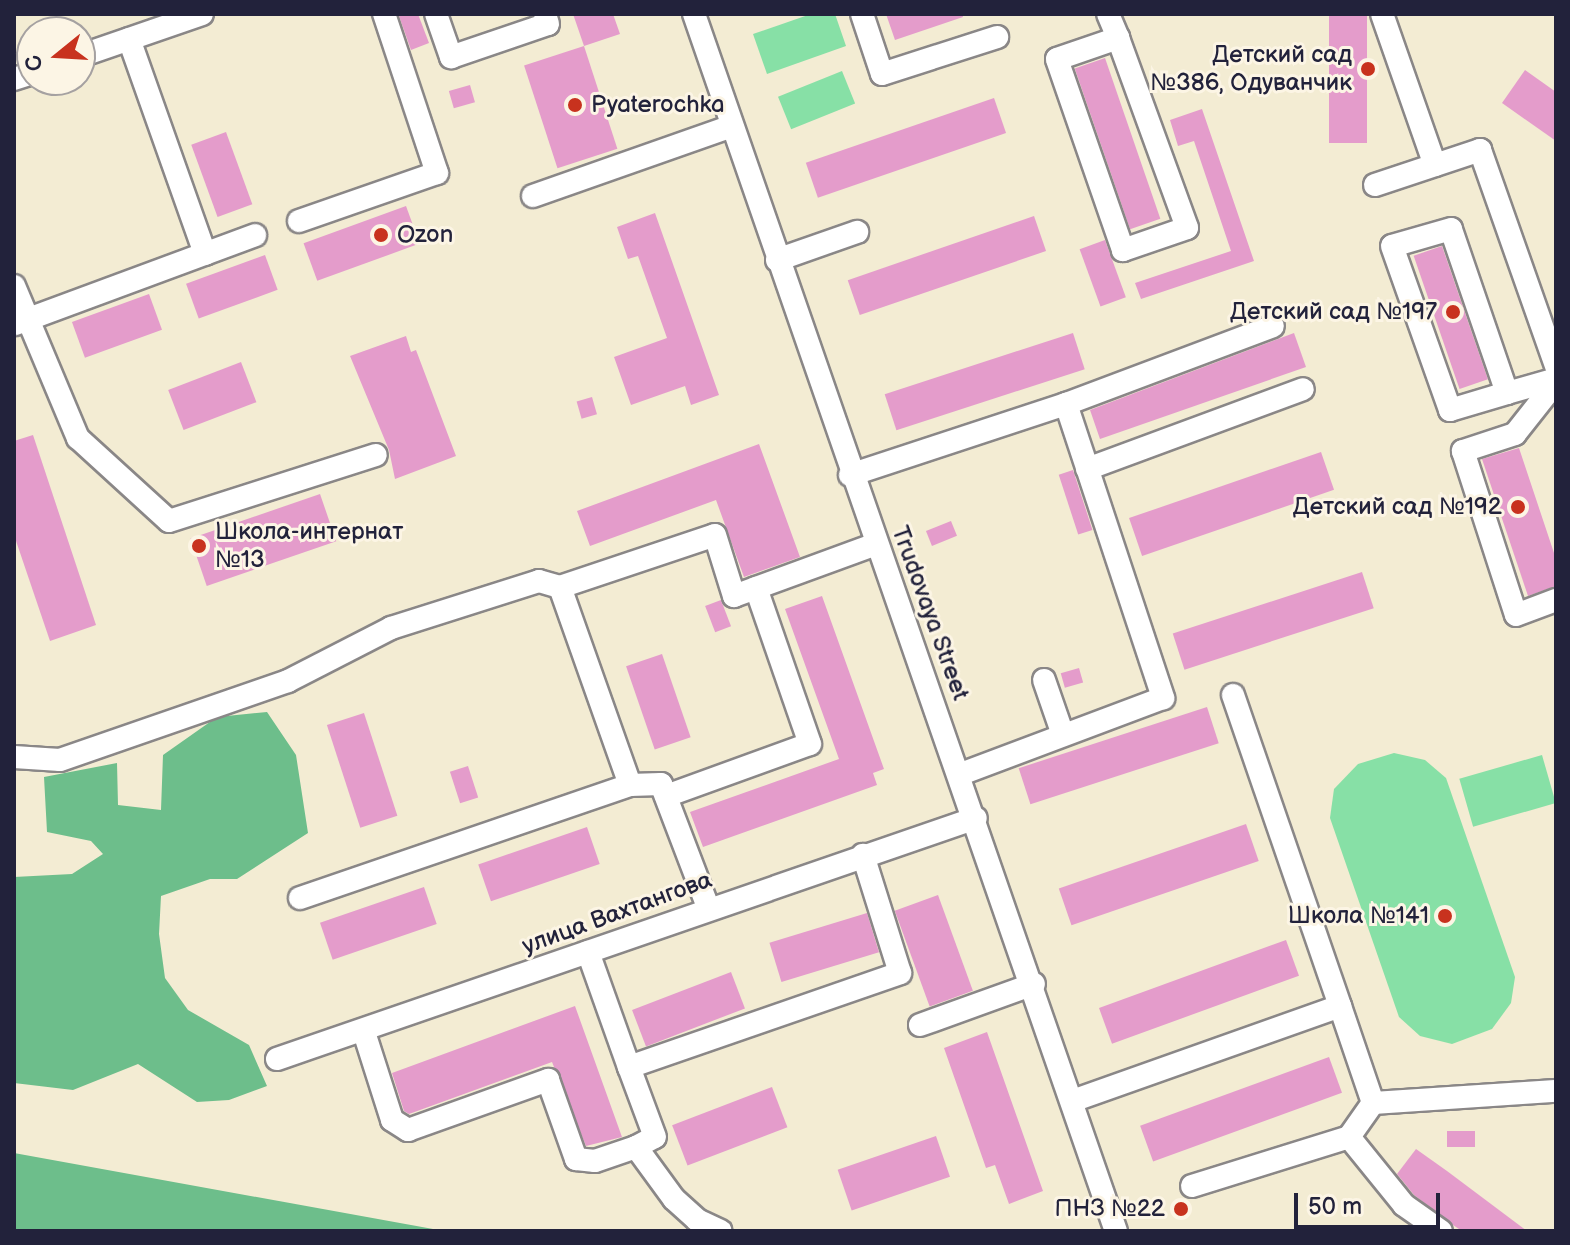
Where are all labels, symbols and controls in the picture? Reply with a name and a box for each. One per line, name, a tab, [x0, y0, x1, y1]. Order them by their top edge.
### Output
north arrow	[16, 16, 96, 96]
place label: Детский сад №386, Одуванчик	[1150, 41, 1352, 97]
text: С	[19, 52, 50, 74]
marker: Детский сад №386, Одуванчик	[1359, 60, 1377, 78]
place label: Pyaterochka	[591, 91, 725, 119]
marker: Pyaterochka	[566, 96, 584, 114]
place label: Ozon	[397, 221, 453, 249]
marker: Ozon	[372, 226, 390, 244]
place label: Детский сад №197	[1230, 298, 1437, 326]
marker: Детский сад №197	[1444, 303, 1462, 321]
place label: Детский сад №192	[1293, 493, 1502, 521]
marker: Детский сад №192	[1509, 498, 1527, 516]
place label: Школа-интернат №13	[215, 518, 403, 574]
street label: Trudovaya Street	[885, 522, 975, 704]
marker: Школа-интернат №13	[190, 537, 208, 555]
street label: улица Вахтангова	[518, 865, 716, 961]
place label: Школа №141	[1288, 902, 1429, 930]
marker: Школа №141	[1436, 907, 1454, 925]
scale bar	[1298, 1177, 1444, 1227]
text: 50 m	[1308, 1192, 1362, 1221]
place label: ПНЗ №22	[1055, 1195, 1165, 1223]
marker: ПНЗ №22	[1172, 1200, 1190, 1218]

